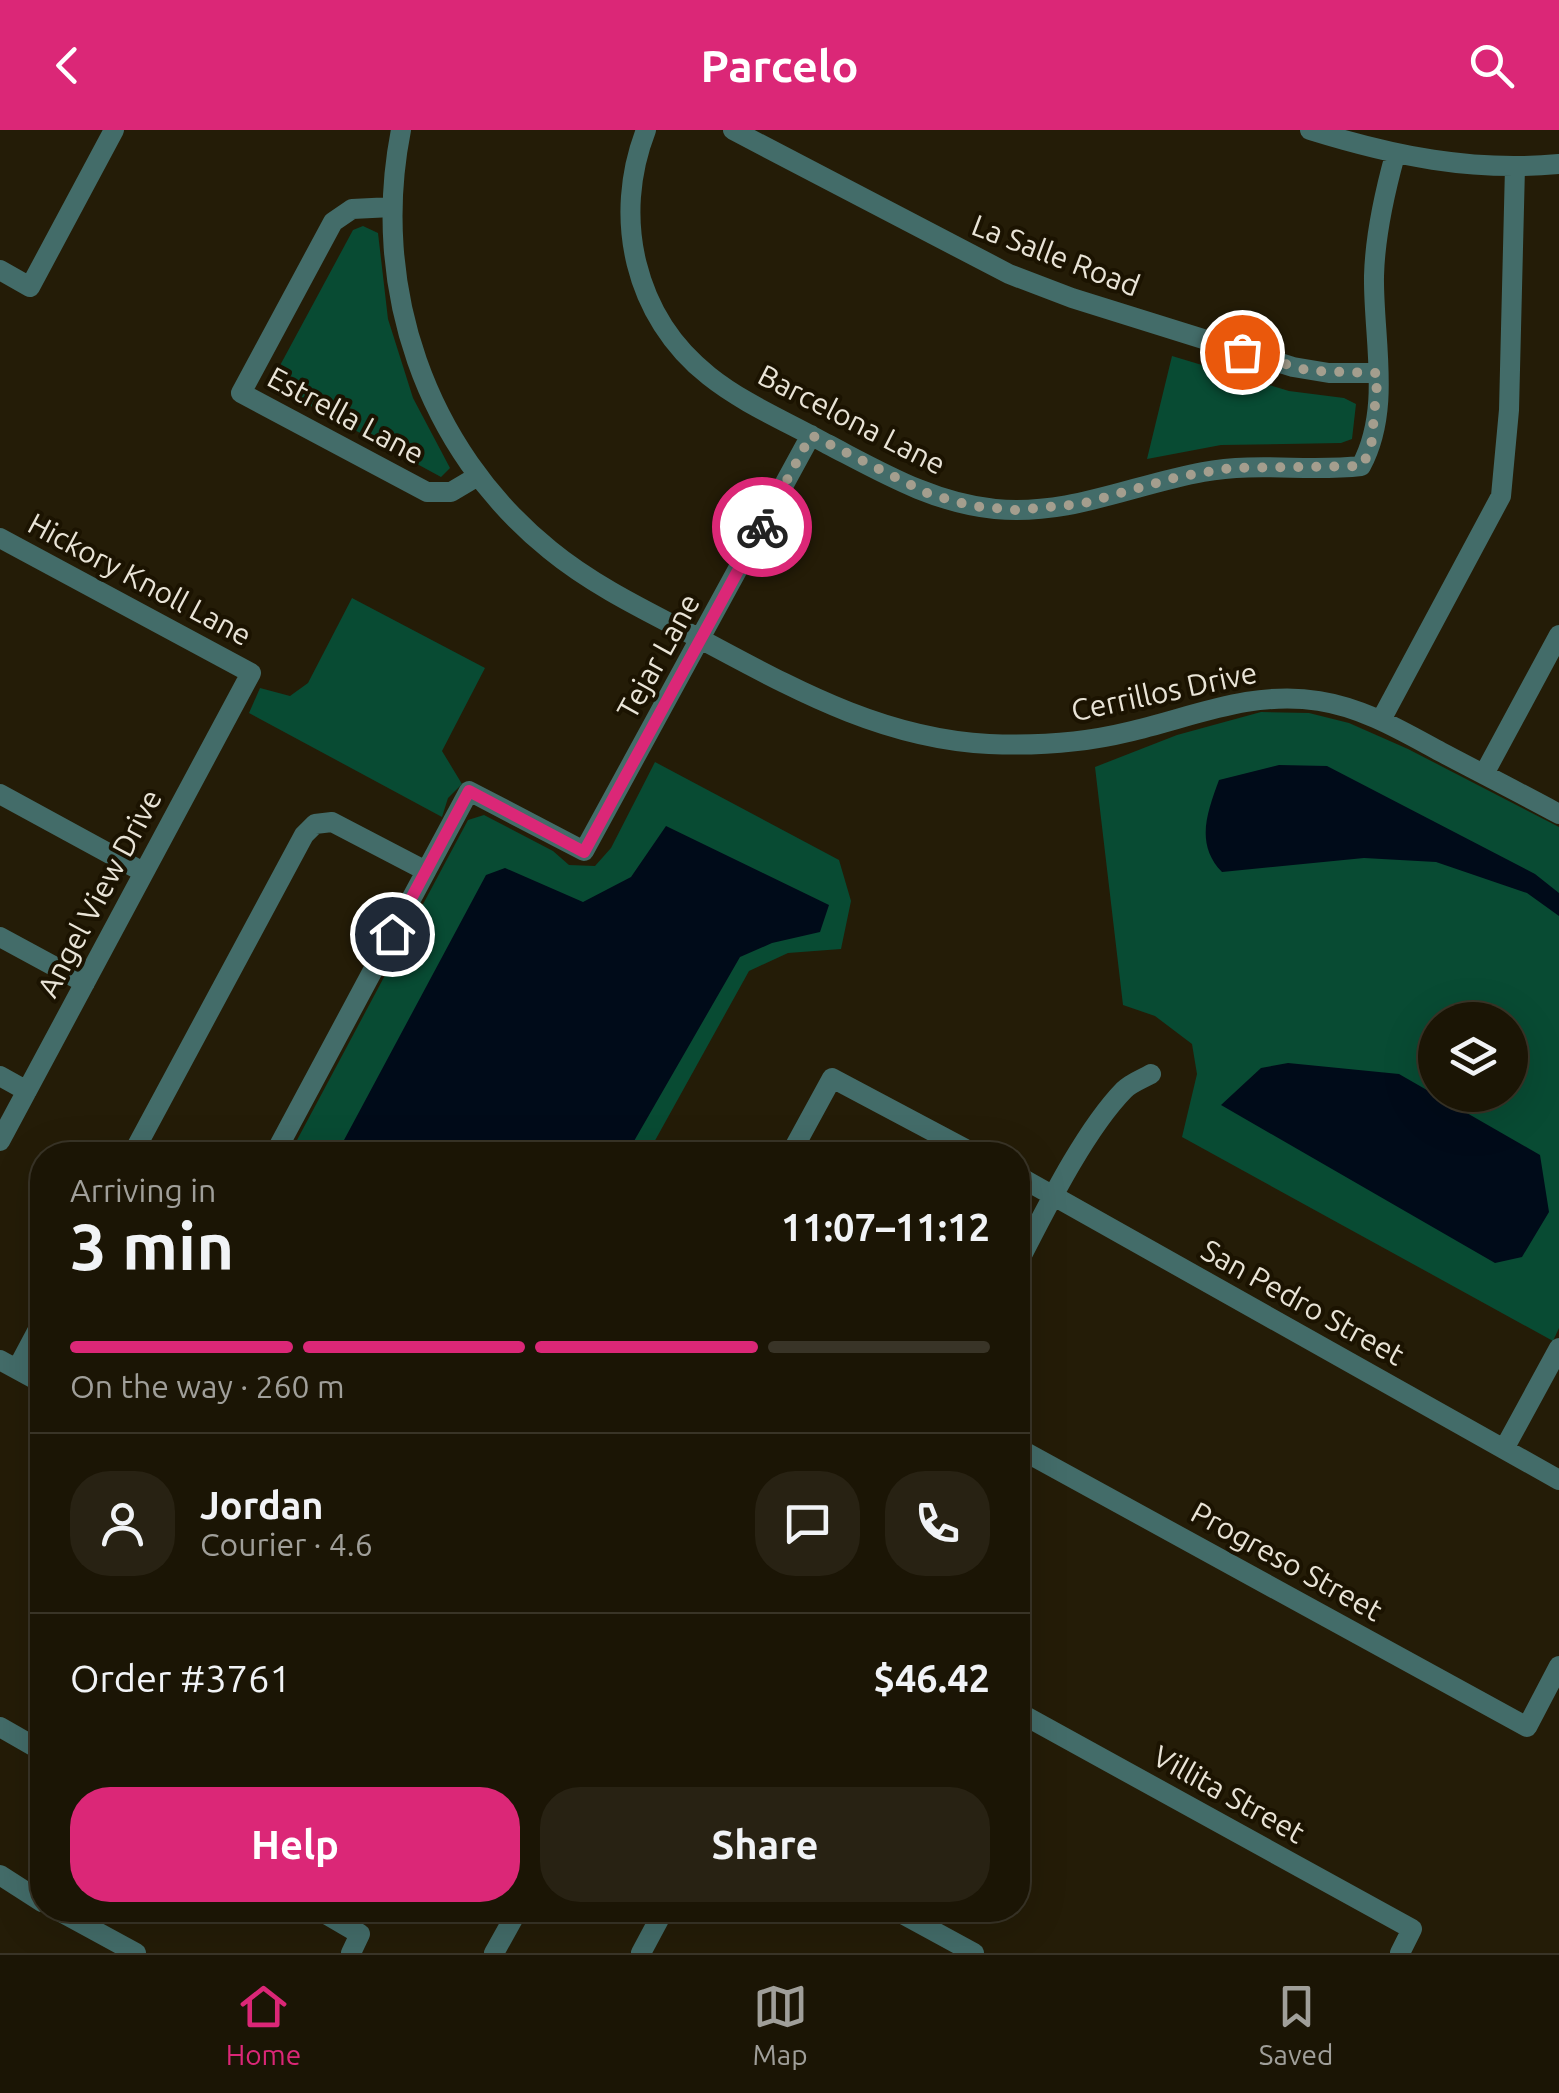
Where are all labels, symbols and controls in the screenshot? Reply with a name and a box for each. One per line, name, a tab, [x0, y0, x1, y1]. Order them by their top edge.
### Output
icon: back	[40, 38, 95, 93]
icon: search	[1464, 38, 1519, 93]
text: Parcelo	[700, 40, 859, 91]
street label: La Salle Road	[967, 207, 1145, 303]
pin	[1200, 310, 1285, 395]
icon: bag	[1215, 325, 1270, 380]
street label: Barcelona Lane	[753, 357, 951, 481]
street label: Estrella Lane	[262, 360, 430, 470]
courier	[712, 477, 812, 577]
icon: bike	[735, 500, 790, 555]
street label: Hickory Knoll Lane	[23, 506, 257, 652]
street label: Tejar Lane	[610, 588, 706, 724]
street label: Cerrillos Drive	[1068, 655, 1260, 727]
street label: Angel View Drive	[30, 783, 168, 1003]
pin	[350, 892, 435, 977]
icon: home	[365, 907, 420, 962]
map controls	[1418, 1002, 1528, 1112]
button: layers	[1418, 1002, 1528, 1112]
text: Arriving in	[70, 1172, 216, 1208]
text: 11:07–11:12	[781, 1206, 990, 1248]
text: 3 min	[70, 1209, 234, 1282]
street label: San Pedro Street	[1196, 1232, 1410, 1372]
text: On the way · 260 m	[70, 1368, 345, 1404]
button: person	[70, 1471, 175, 1576]
button: chat	[755, 1471, 860, 1576]
button: phone	[885, 1471, 990, 1576]
text: Jordan	[200, 1484, 324, 1526]
street label: Progreso Street	[1186, 1494, 1389, 1628]
text: Courier · 4.6	[200, 1526, 373, 1562]
text: Order #3761	[70, 1657, 291, 1699]
text: $46.42	[873, 1657, 990, 1699]
street label: Villita Street	[1147, 1738, 1311, 1850]
button: Help	[70, 1787, 520, 1902]
button: Share	[540, 1787, 990, 1902]
tab: Home	[226, 1979, 301, 2070]
tab: Map	[752, 1979, 808, 2070]
tab: Saved	[1259, 1979, 1333, 2070]

